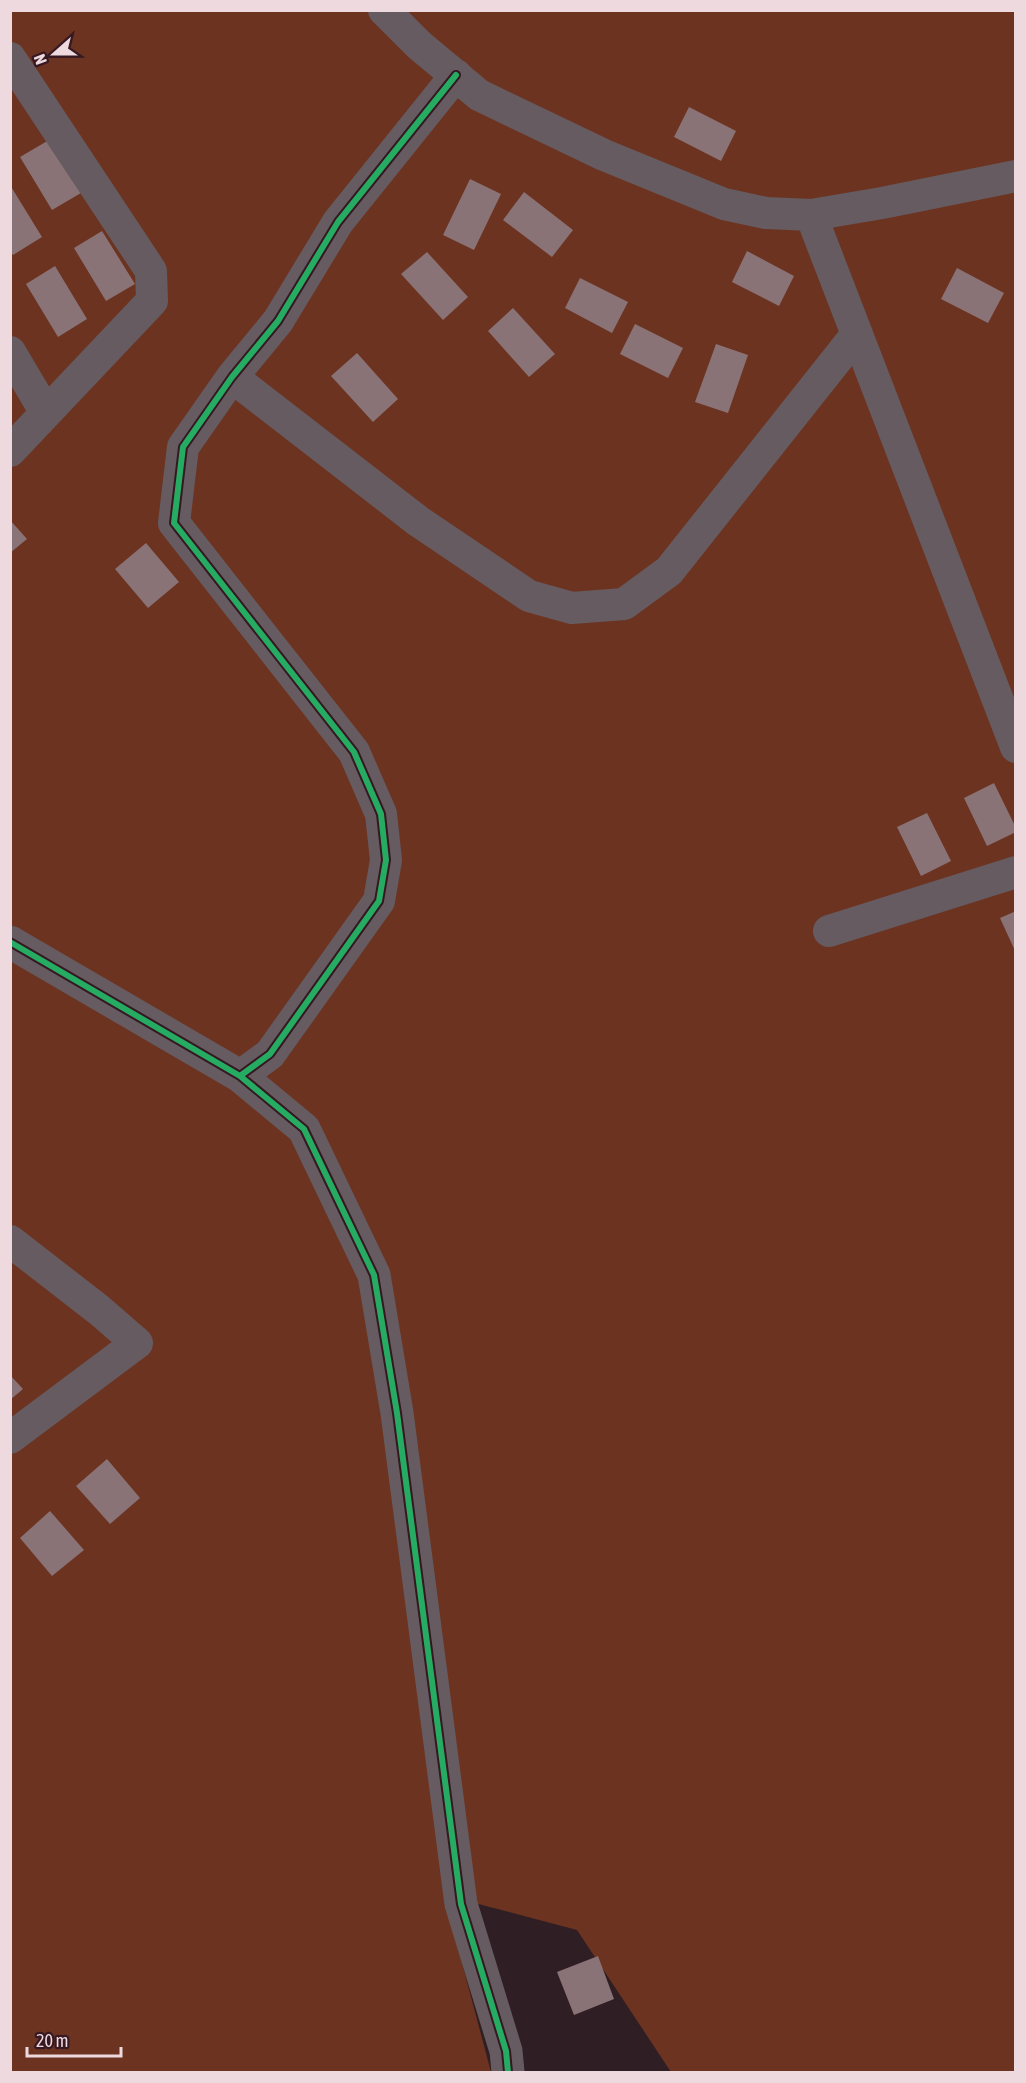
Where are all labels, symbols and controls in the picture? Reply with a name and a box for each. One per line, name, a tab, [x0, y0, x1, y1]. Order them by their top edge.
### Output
north arrow	[24, 24, 84, 84]
text: N	[30, 52, 50, 67]
scale bar	[27, 2020, 122, 2058]
text: 20 m	[36, 2030, 68, 2051]

